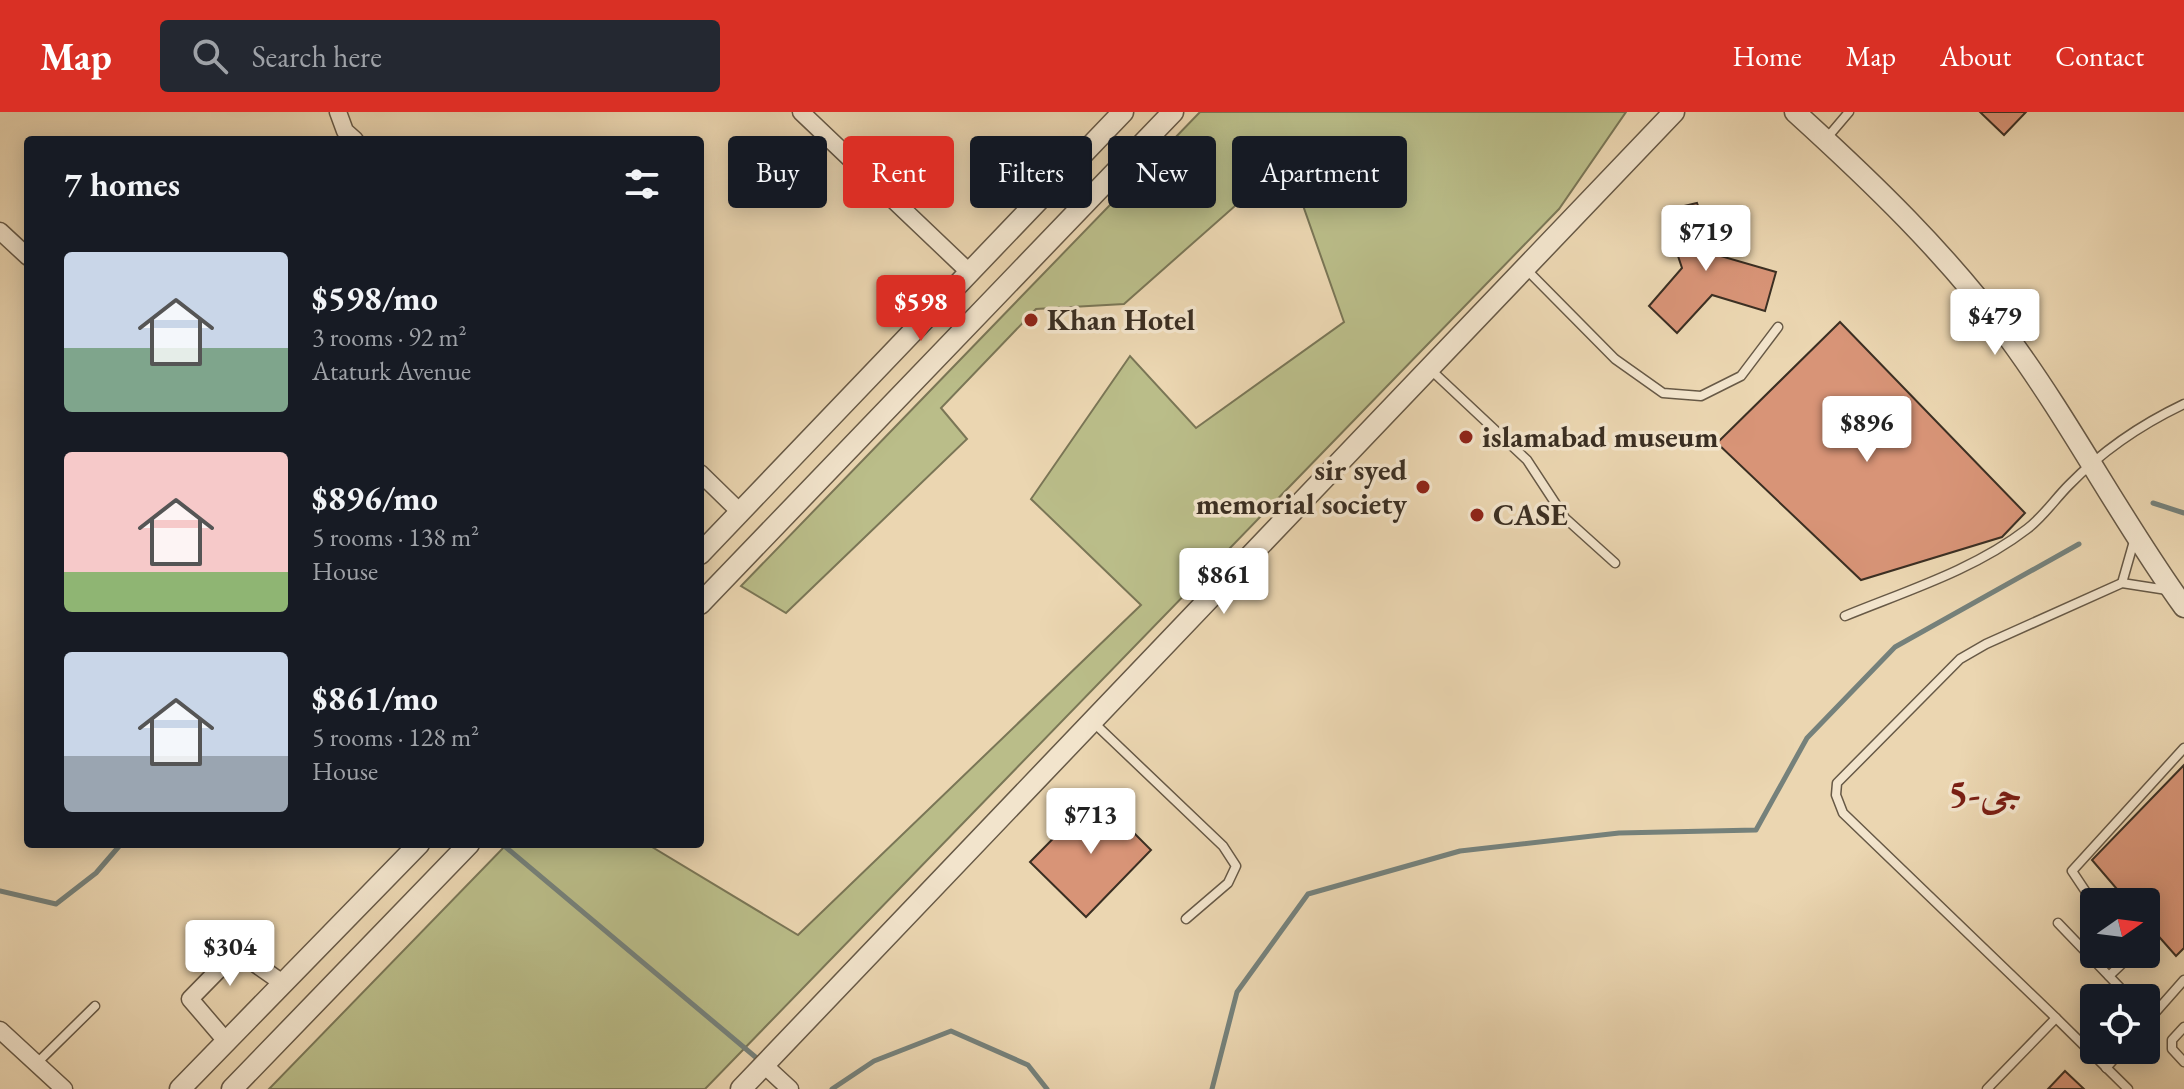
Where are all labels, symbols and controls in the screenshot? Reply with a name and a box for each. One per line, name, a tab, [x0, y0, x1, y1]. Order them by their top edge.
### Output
search box	[160, 20, 720, 92]
text: Map	[40, 32, 112, 81]
icon: search	[188, 34, 232, 78]
text: Search here	[252, 37, 382, 76]
text: Home	[1732, 38, 1802, 74]
text: Map	[1846, 38, 1896, 74]
text: About	[1940, 38, 2011, 74]
text: Contact	[2055, 38, 2144, 74]
chip: Buy	[728, 136, 827, 208]
chip: Rent	[843, 136, 954, 208]
chip: Filters	[970, 136, 1092, 208]
chip: New	[1108, 136, 1216, 208]
chip: Apartment	[1232, 136, 1407, 208]
text: 7 homes	[64, 162, 180, 206]
icon: filters	[620, 162, 664, 206]
pin: $719	[1659, 205, 1753, 273]
text: $719	[1679, 214, 1733, 248]
pin: $598	[874, 275, 968, 343]
text: $598/mo	[312, 276, 438, 320]
icon: home	[128, 284, 224, 380]
text: $598	[894, 284, 948, 318]
pin: $479	[1948, 289, 2042, 357]
text: $479	[1968, 298, 2022, 332]
place label: Khan Hotel	[1047, 300, 1196, 339]
marker: Khan Hotel	[1022, 311, 1040, 329]
text: 3 rooms · 92 m²	[312, 320, 467, 354]
text: Ataturk Avenue	[312, 354, 471, 388]
pin: $896	[1820, 396, 1914, 464]
text: $896	[1840, 405, 1894, 439]
place label: islamabad museum	[1482, 417, 1718, 456]
marker: islamabad museum	[1457, 428, 1475, 446]
place label: sir syed memorial society	[1196, 450, 1408, 523]
text: $896/mo	[312, 476, 438, 520]
marker: sir syed memorial society	[1414, 478, 1432, 496]
icon: home	[128, 484, 224, 580]
place label: CASE	[1493, 495, 1568, 534]
marker: CASE	[1468, 506, 1486, 524]
text: 5 rooms · 138 m²	[312, 520, 479, 554]
pin: $861	[1177, 548, 1271, 616]
text: House	[312, 554, 378, 588]
text: $861	[1197, 557, 1251, 591]
text: $861/mo	[312, 676, 438, 720]
icon: home	[128, 684, 224, 780]
text: 5 rooms · 128 m²	[312, 720, 479, 754]
text: House	[312, 754, 378, 788]
district label: جی-5	[1948, 769, 2022, 818]
pin: $713	[1044, 788, 1138, 856]
text: $713	[1064, 797, 1118, 831]
north arrow	[2080, 888, 2160, 968]
map controls	[2080, 888, 2160, 1064]
pin: $304	[183, 920, 277, 988]
text: $304	[203, 929, 257, 963]
button: locate	[2080, 984, 2160, 1064]

